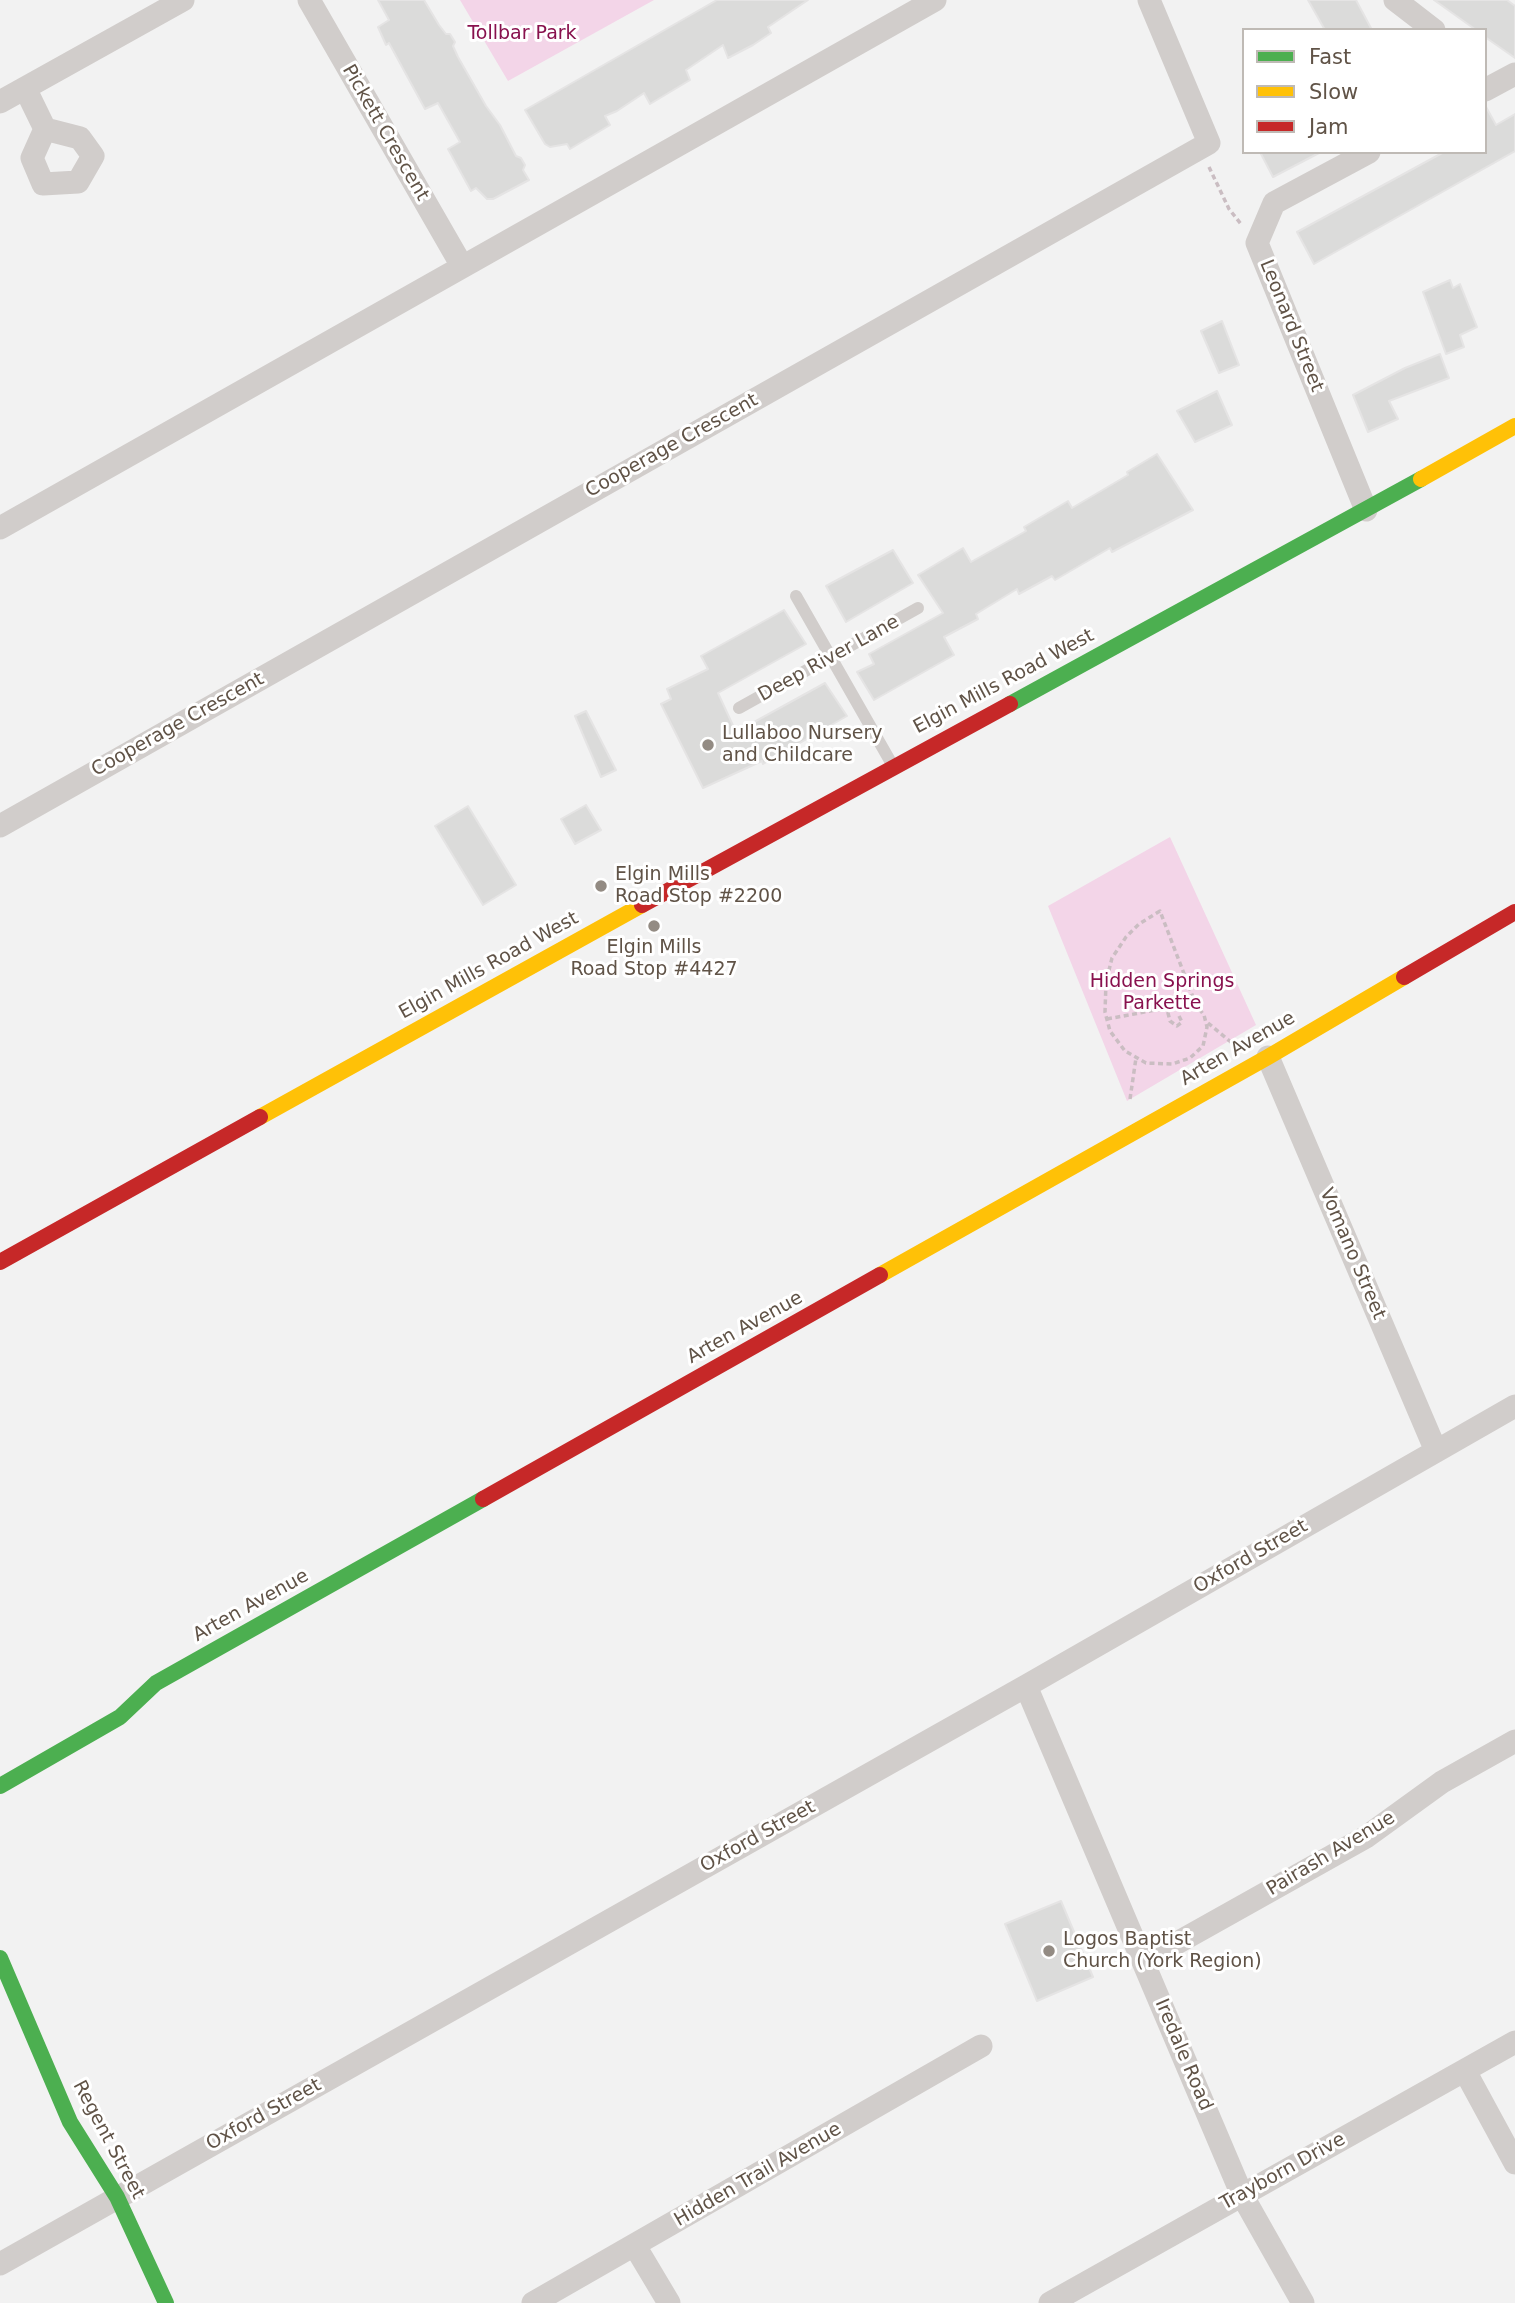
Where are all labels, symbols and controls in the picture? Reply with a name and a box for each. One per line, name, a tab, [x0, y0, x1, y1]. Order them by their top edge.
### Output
park label: Tollbar Park	[467, 23, 577, 45]
legend	[1242, 28, 1487, 154]
text: Fast	[1309, 45, 1351, 69]
street label: Pickett Crescent	[337, 61, 433, 205]
text: Slow	[1309, 80, 1358, 104]
text: Jam	[1309, 115, 1349, 139]
street label: Leonard Street	[1254, 257, 1328, 395]
street label: Cooperage Crescent	[582, 389, 762, 503]
street label: Deep River Lane	[755, 611, 903, 707]
street label: Elgin Mills Road West	[910, 625, 1098, 739]
street label: Cooperage Crescent	[88, 668, 268, 782]
place label: Lullaboo Nursery and Childcare	[722, 723, 883, 767]
marker: Lullaboo Nursery and Childcare	[700, 737, 716, 753]
place label: Elgin Mills Road Stop #2200	[615, 864, 782, 908]
marker: Elgin Mills Road Stop #2200	[593, 878, 609, 894]
street label: Elgin Mills Road West	[395, 907, 583, 1025]
marker: Elgin Mills Road Stop #4427	[646, 918, 662, 934]
place label: Elgin Mills Road Stop #4427	[570, 937, 738, 981]
park label: Hidden Springs Parkette	[1090, 971, 1234, 1015]
street label: Arten Avenue	[1177, 1007, 1299, 1091]
street label: Vomano Street	[1314, 1185, 1390, 1323]
street label: Arten Avenue	[683, 1287, 807, 1369]
street label: Oxford Street	[1190, 1515, 1312, 1599]
street label: Arten Avenue	[189, 1565, 313, 1647]
street label: Oxford Street	[697, 1796, 819, 1878]
street label: Pairash Avenue	[1263, 1807, 1399, 1901]
place label: Logos Baptist Church (York Region)	[1063, 1929, 1262, 1973]
marker: Logos Baptist Church (York Region)	[1041, 1943, 1057, 1959]
street label: Iredale Road	[1149, 1996, 1217, 2114]
street label: Oxford Street	[203, 2074, 325, 2156]
street label: Regent Street	[67, 2077, 149, 2203]
street label: Hidden Trail Avenue	[670, 2118, 846, 2232]
street label: Trayborn Drive	[1217, 2128, 1349, 2216]

